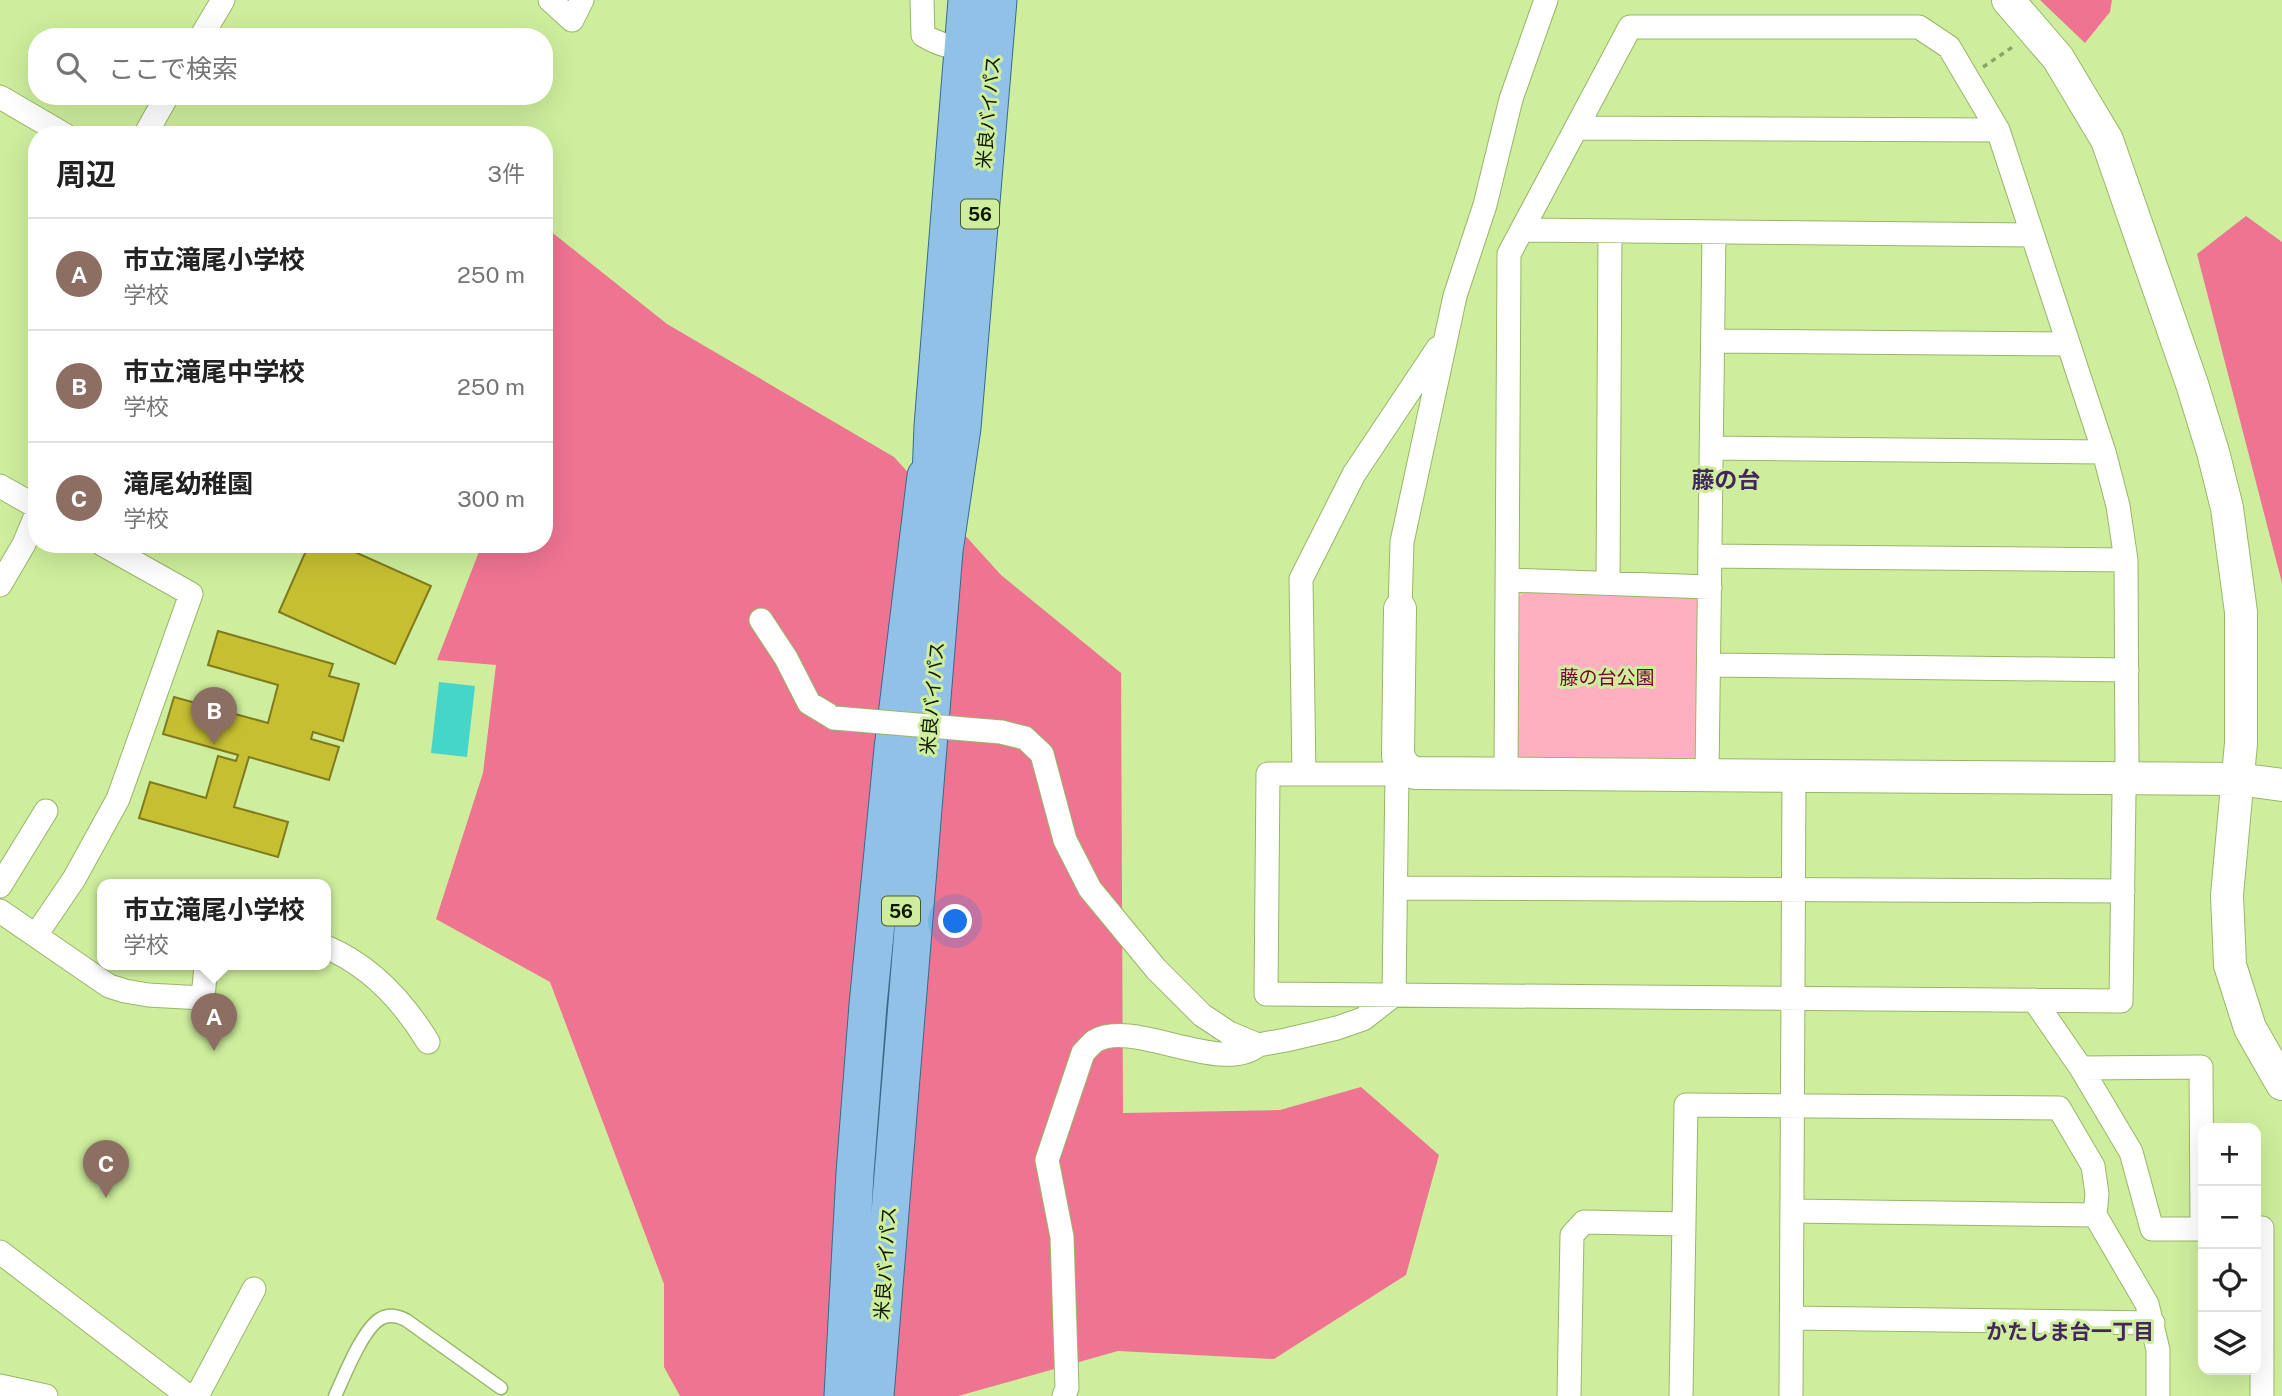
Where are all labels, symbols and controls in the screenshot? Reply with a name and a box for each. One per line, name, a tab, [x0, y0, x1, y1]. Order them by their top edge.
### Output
search box	[28, 28, 553, 105]
icon: search	[52, 48, 90, 86]
text: ここで検索	[108, 53, 238, 84]
street label: 米良バイパス	[972, 54, 1004, 170]
text: 周辺	[56, 156, 116, 192]
text: 3件	[488, 160, 525, 187]
road number: 56	[961, 200, 999, 229]
text: 市立滝尾小学校	[123, 244, 305, 275]
text: A	[71, 261, 87, 288]
text: 250 m	[457, 261, 525, 288]
text: 学校	[123, 281, 169, 308]
text: 市立滝尾中学校	[123, 356, 305, 387]
text: B	[71, 373, 87, 400]
text: 250 m	[457, 373, 525, 400]
text: 学校	[123, 393, 169, 420]
district label: 藤の台	[1692, 466, 1761, 493]
text: 滝尾幼稚園	[123, 468, 253, 499]
text: C	[71, 485, 87, 512]
text: 300 m	[457, 485, 525, 512]
text: 学校	[123, 505, 169, 532]
street label: 米良バイパス	[916, 640, 948, 756]
park label: 藤の台公園	[1559, 666, 1655, 688]
pin: B	[191, 687, 237, 745]
popup	[97, 879, 331, 970]
text: 市立滝尾小学校	[123, 894, 305, 925]
road number: 56	[882, 896, 920, 926]
your location	[938, 904, 972, 938]
text: 学校	[123, 931, 169, 958]
pin: A	[191, 993, 237, 1051]
map controls	[2198, 1123, 2261, 1375]
button: +	[2198, 1123, 2261, 1186]
pin: C	[83, 1140, 129, 1198]
button: −	[2198, 1186, 2261, 1249]
street label: 米良バイパス	[870, 1206, 900, 1320]
button: locate	[2198, 1249, 2261, 1312]
button: layers	[2198, 1312, 2261, 1375]
district label: かたしま台一丁目	[1986, 1319, 2154, 1344]

